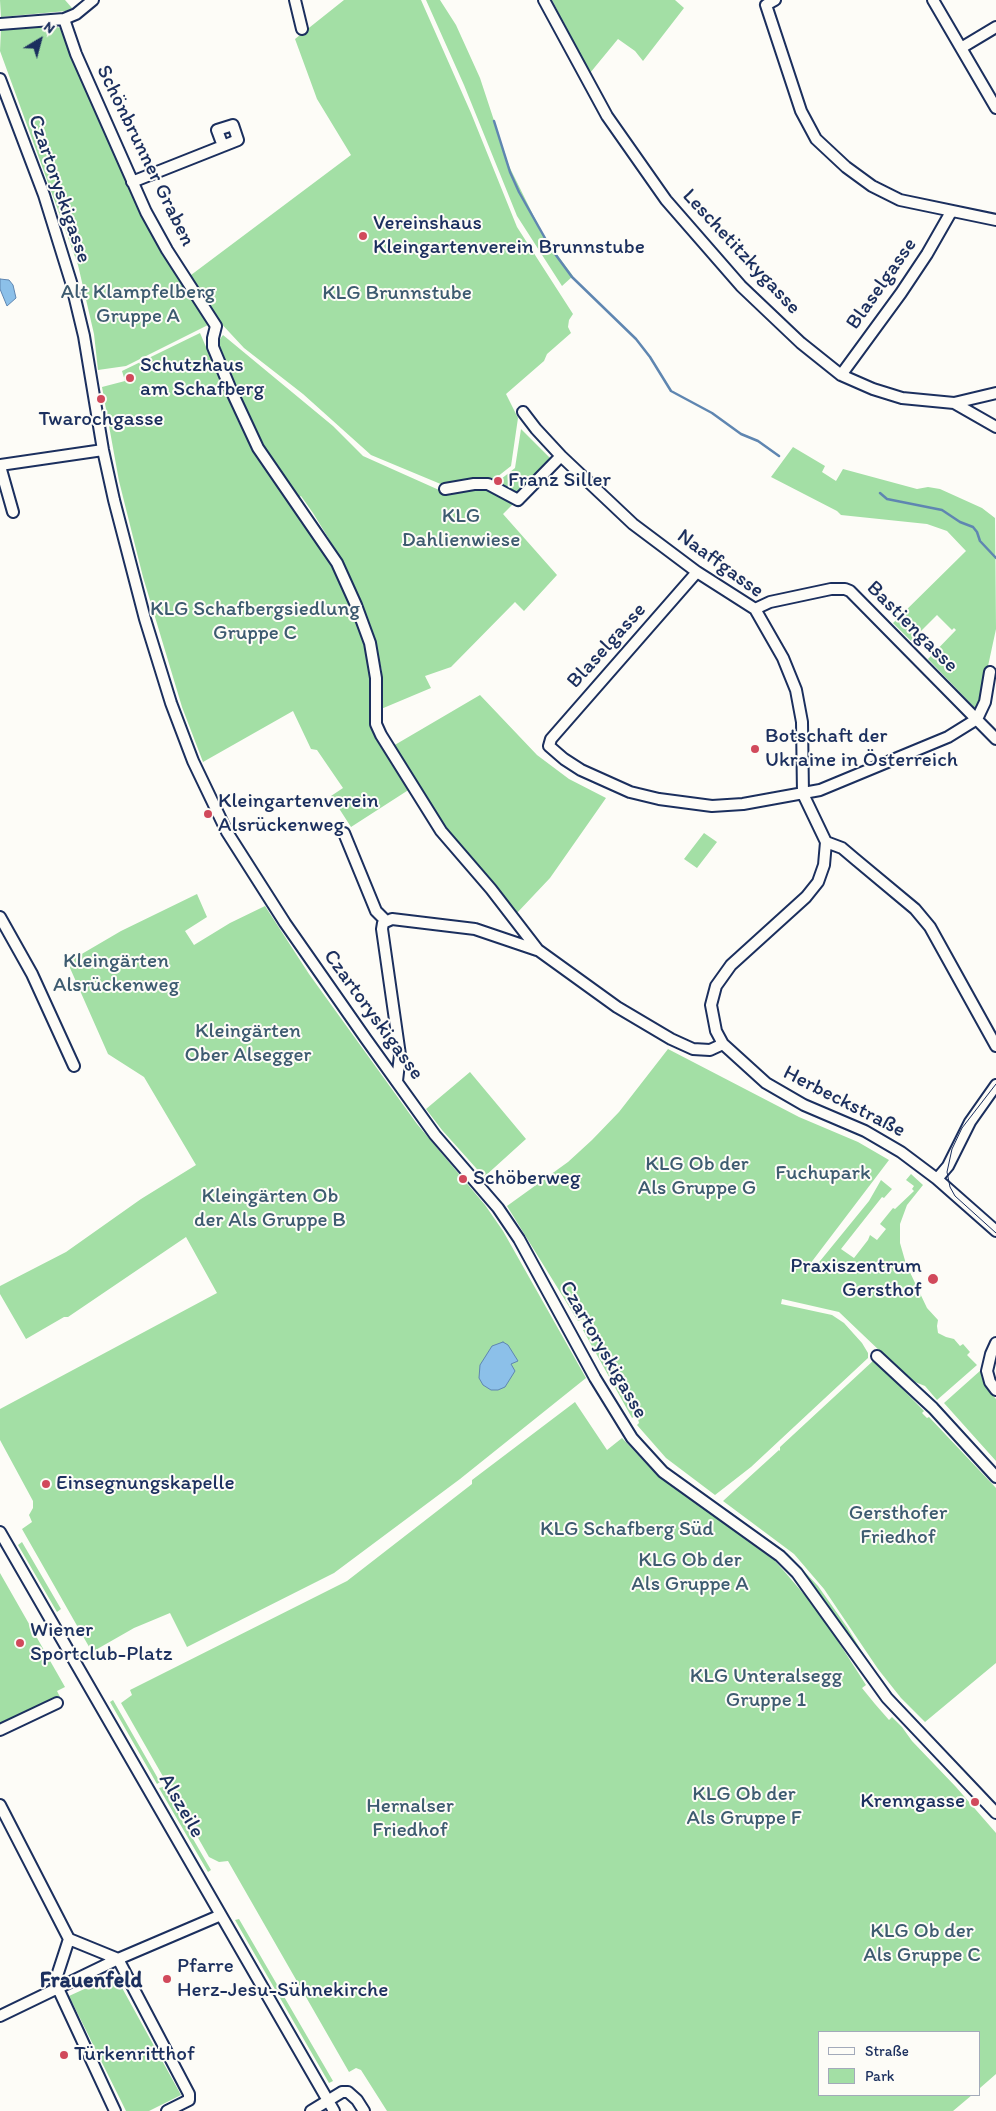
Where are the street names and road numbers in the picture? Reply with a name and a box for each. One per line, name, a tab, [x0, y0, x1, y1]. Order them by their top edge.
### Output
street label: Schönbrunner Graben	[90, 61, 200, 251]
street label: Czartoryskigasse	[22, 112, 96, 266]
street label: Leschetitzkygasse	[676, 184, 806, 320]
street label: Blaselgasse	[841, 233, 923, 335]
street label: Naaffgasse	[672, 524, 768, 604]
street label: Bastiengasse	[861, 576, 963, 678]
street label: Blaselgasse	[562, 598, 652, 694]
street label: Czartoryskigasse	[317, 945, 429, 1085]
street label: Herbeckstraße	[779, 1060, 909, 1144]
street label: Czartoryskigasse	[553, 1277, 653, 1423]
street label: Alszeile	[153, 1769, 209, 1843]

